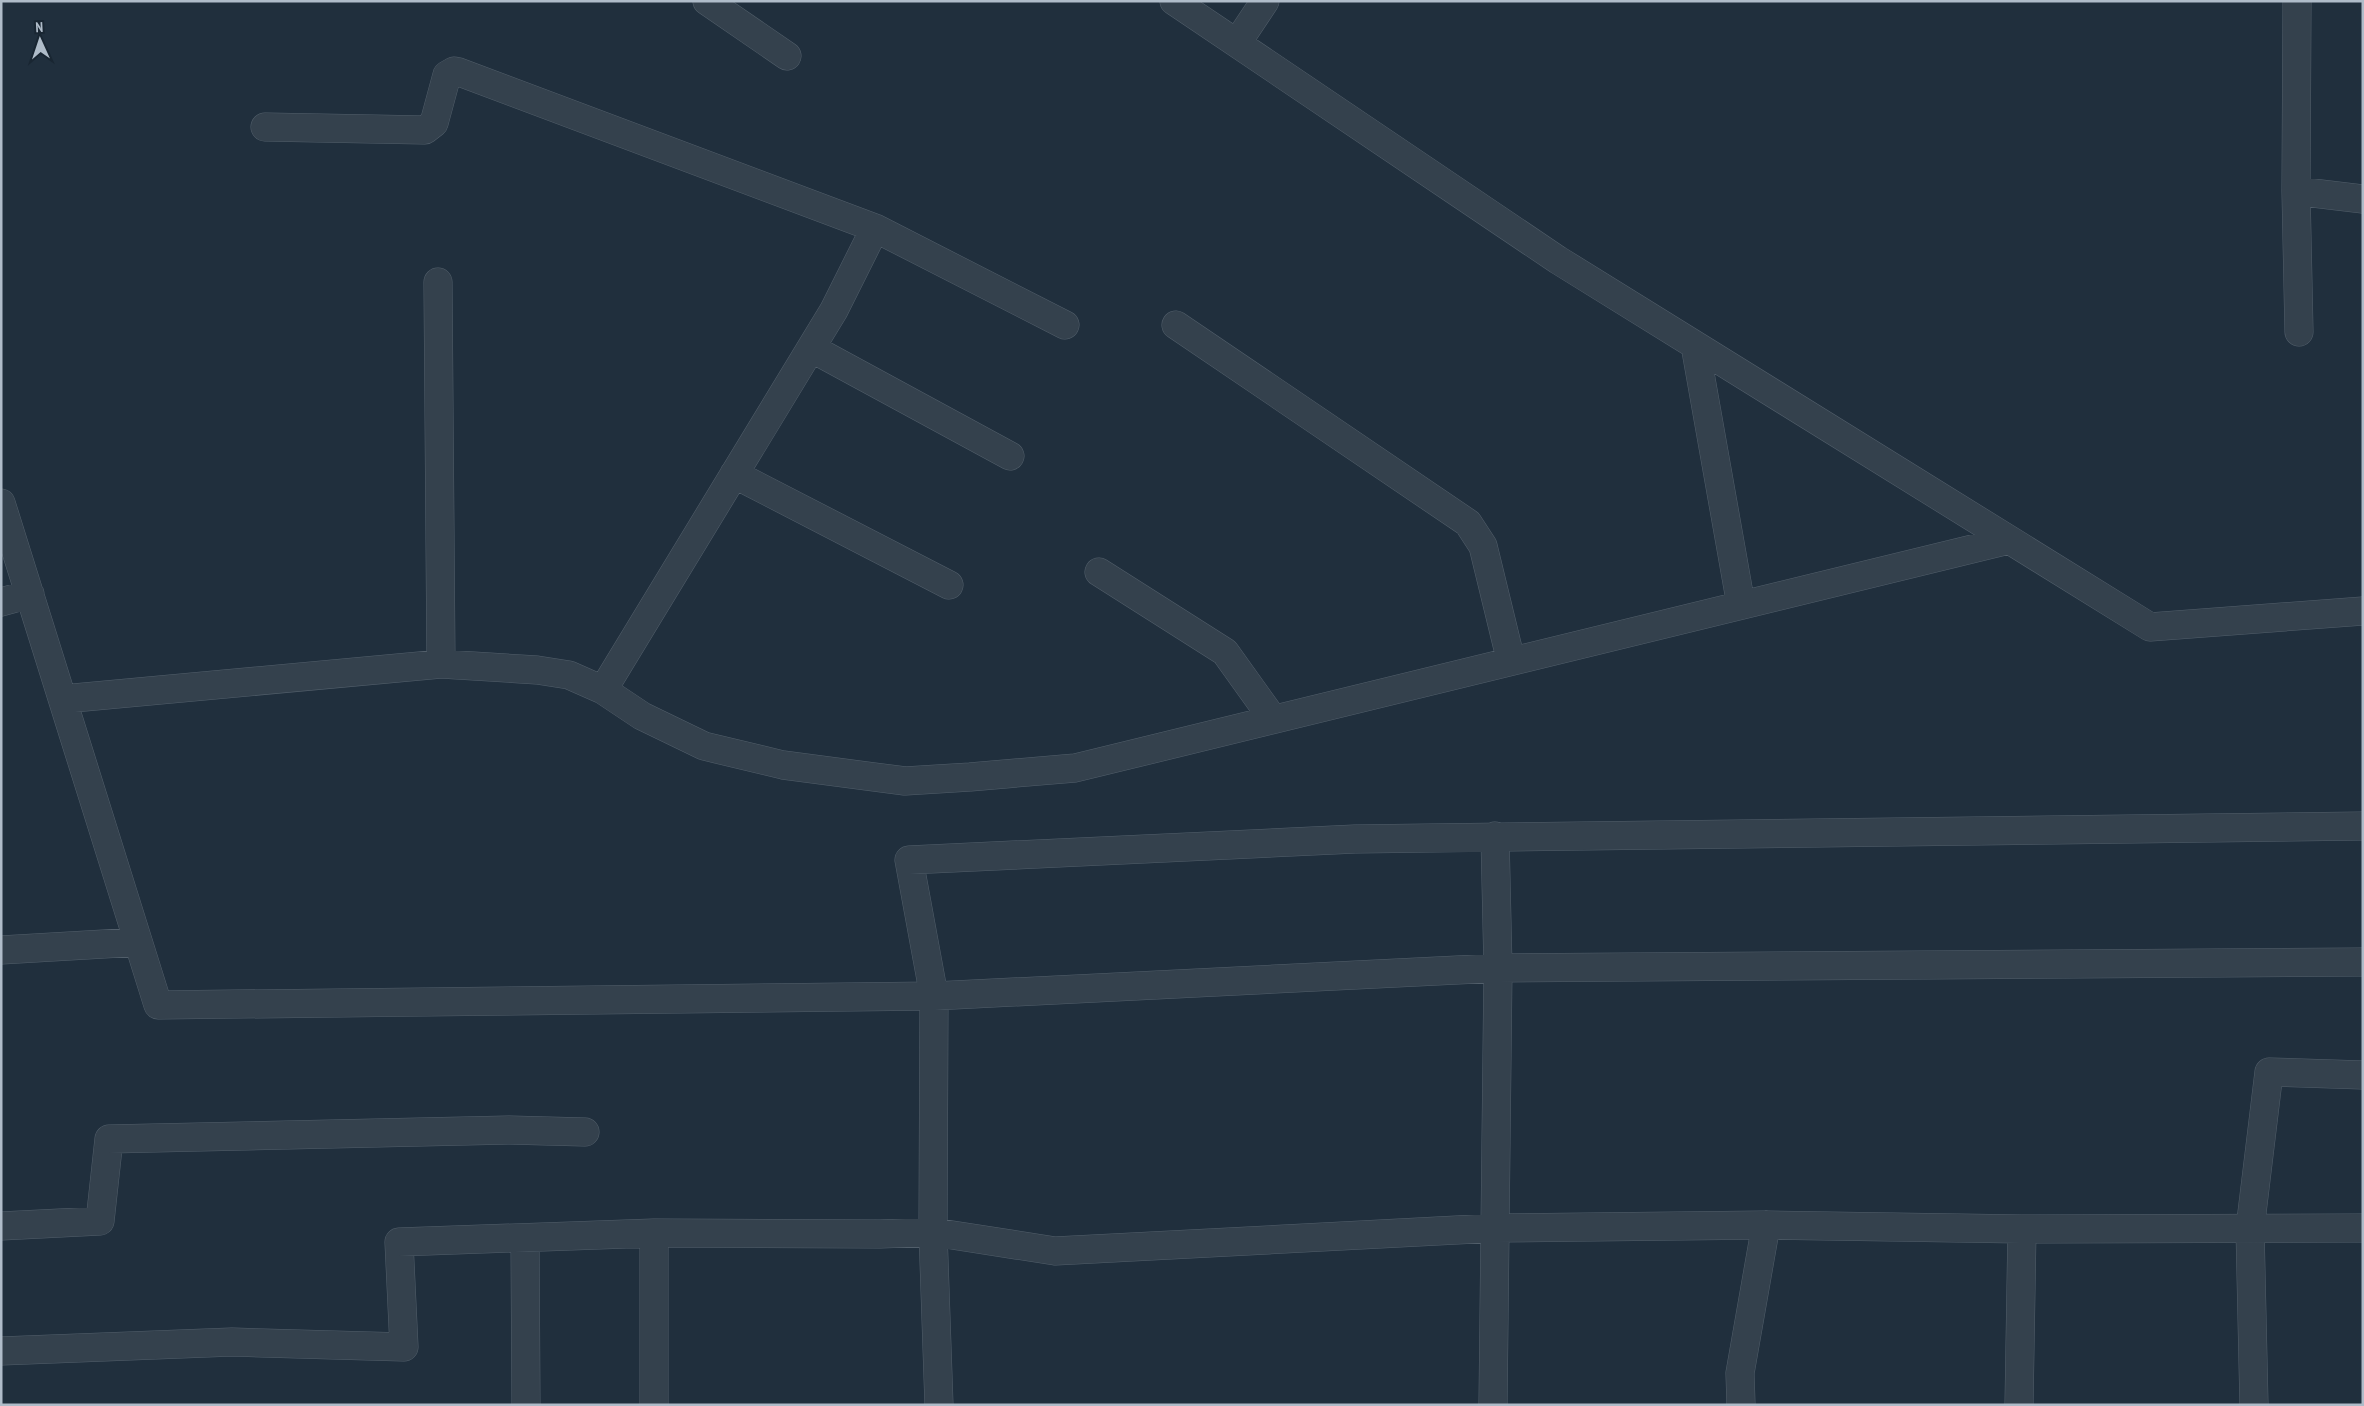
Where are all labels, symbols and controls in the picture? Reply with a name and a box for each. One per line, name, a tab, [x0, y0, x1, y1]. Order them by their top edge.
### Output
north arrow	[15, 15, 65, 65]
text: N	[35, 18, 44, 36]

